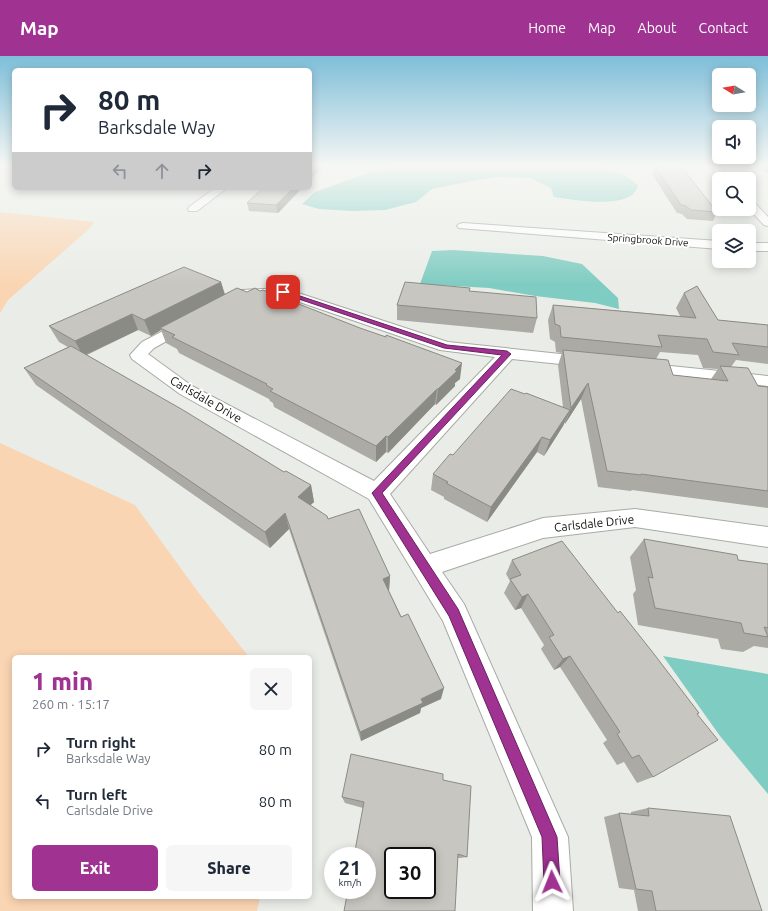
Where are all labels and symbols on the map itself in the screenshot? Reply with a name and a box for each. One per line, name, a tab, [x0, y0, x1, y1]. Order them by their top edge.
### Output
north arrow	[712, 68, 756, 112]
street label: Springbrook Drive	[607, 232, 689, 248]
pin	[266, 275, 300, 309]
street label: Carlsdale Drive	[168, 373, 244, 425]
street label: Carlsdale Drive	[553, 512, 635, 534]
speed limit sign: 30	[384, 847, 436, 899]
position arrow	[531, 861, 573, 903]

